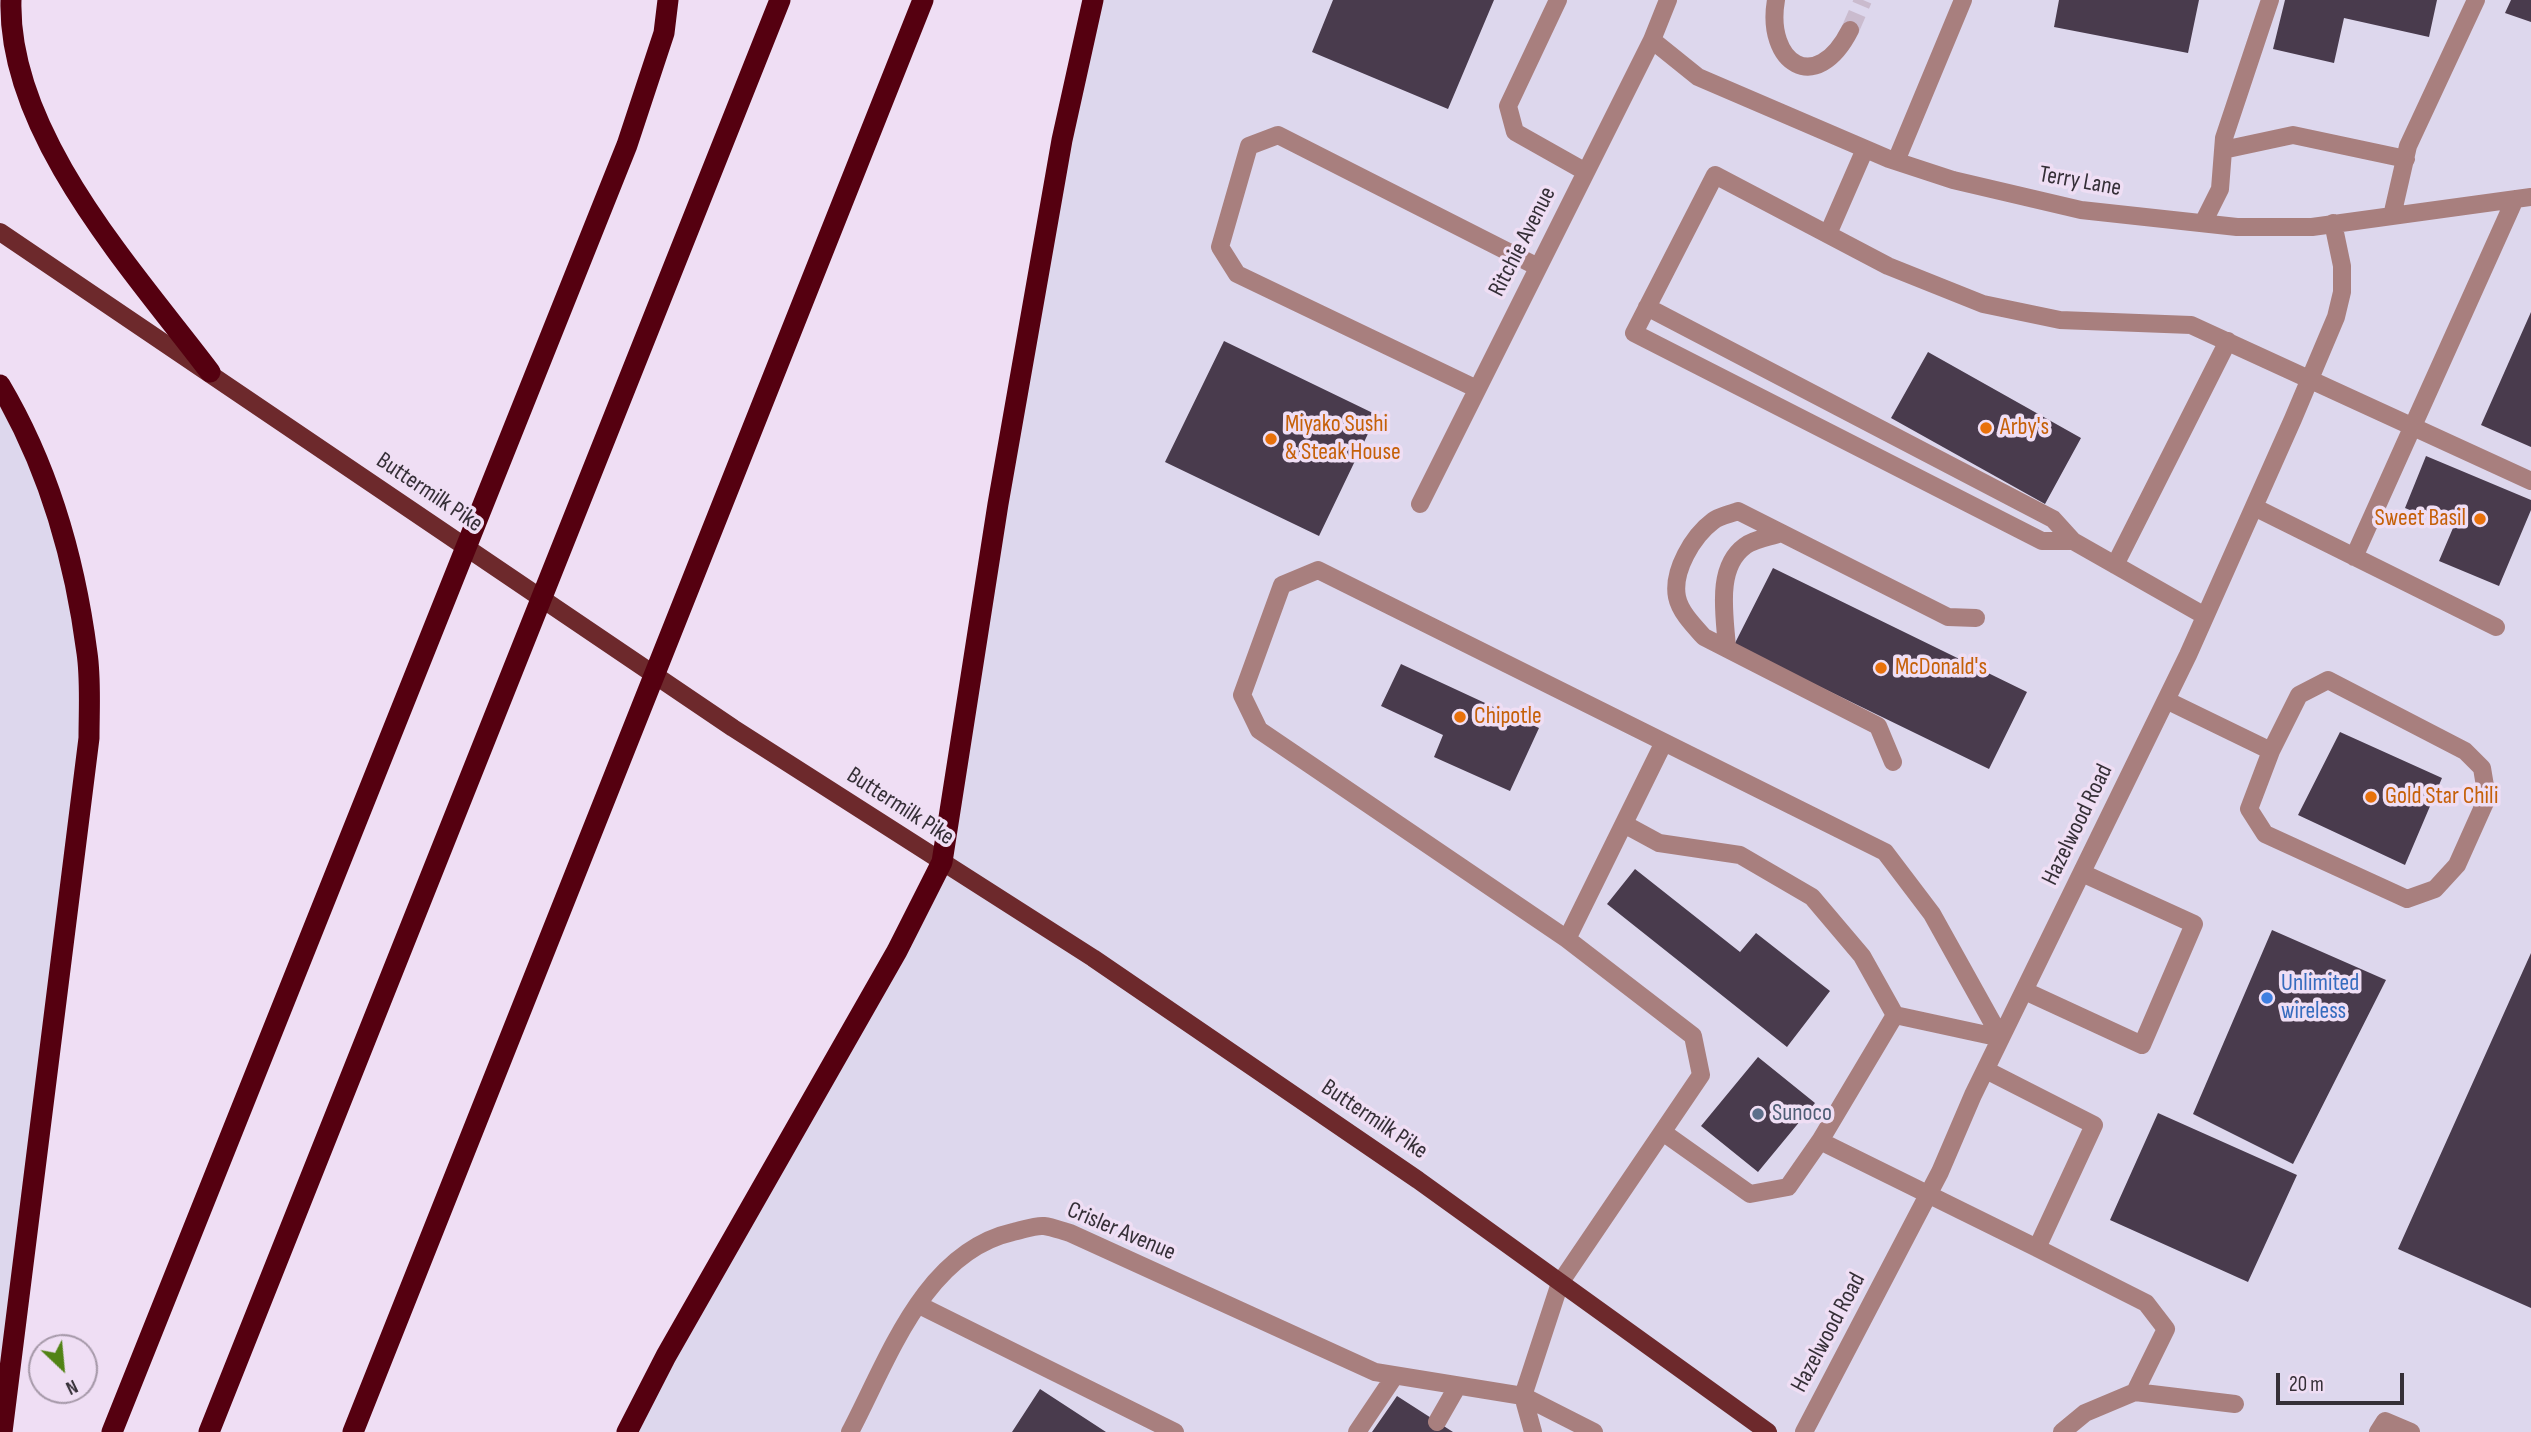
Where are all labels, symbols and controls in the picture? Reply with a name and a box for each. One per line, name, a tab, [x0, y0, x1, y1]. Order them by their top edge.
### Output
street label: Terry Lane	[2037, 161, 2123, 203]
street label: Ritchie Avenue	[1483, 182, 1563, 302]
place label: Miyako Sushi & Steak House	[1285, 411, 1401, 467]
place label: Arby's	[2000, 414, 2049, 442]
marker: Arby's	[1978, 420, 1994, 436]
marker: Miyako Sushi & Steak House	[1263, 431, 1279, 447]
street label: Buttermilk Pike	[370, 447, 488, 539]
place label: Sweet Basil	[2374, 505, 2466, 533]
marker: Sweet Basil	[2472, 511, 2488, 527]
place label: McDonald's	[1895, 654, 1987, 682]
marker: McDonald's	[1873, 660, 1889, 676]
place label: Chipotle	[1474, 703, 1542, 731]
marker: Chipotle	[1452, 709, 1468, 725]
street label: Hazelwood Road	[2036, 760, 2120, 890]
street label: Buttermilk Pike	[841, 762, 959, 852]
place label: Gold Star Chili	[2385, 783, 2498, 811]
marker: Gold Star Chili	[2363, 789, 2379, 805]
place label: Unlimited wireless	[2281, 970, 2359, 1026]
marker: Unlimited wireless	[2259, 990, 2275, 1006]
street label: Buttermilk Pike	[1315, 1074, 1433, 1166]
place label: Sunoco	[1772, 1100, 1832, 1128]
marker: Sunoco	[1750, 1106, 1766, 1122]
street label: Crisler Avenue	[1062, 1196, 1180, 1268]
street label: Hazelwood Road	[1786, 1268, 1872, 1398]
north arrow	[28, 1334, 98, 1404]
scale bar	[2279, 1358, 2407, 1402]
text: 20 m	[2289, 1372, 2324, 1397]
text: N	[62, 1374, 81, 1399]

